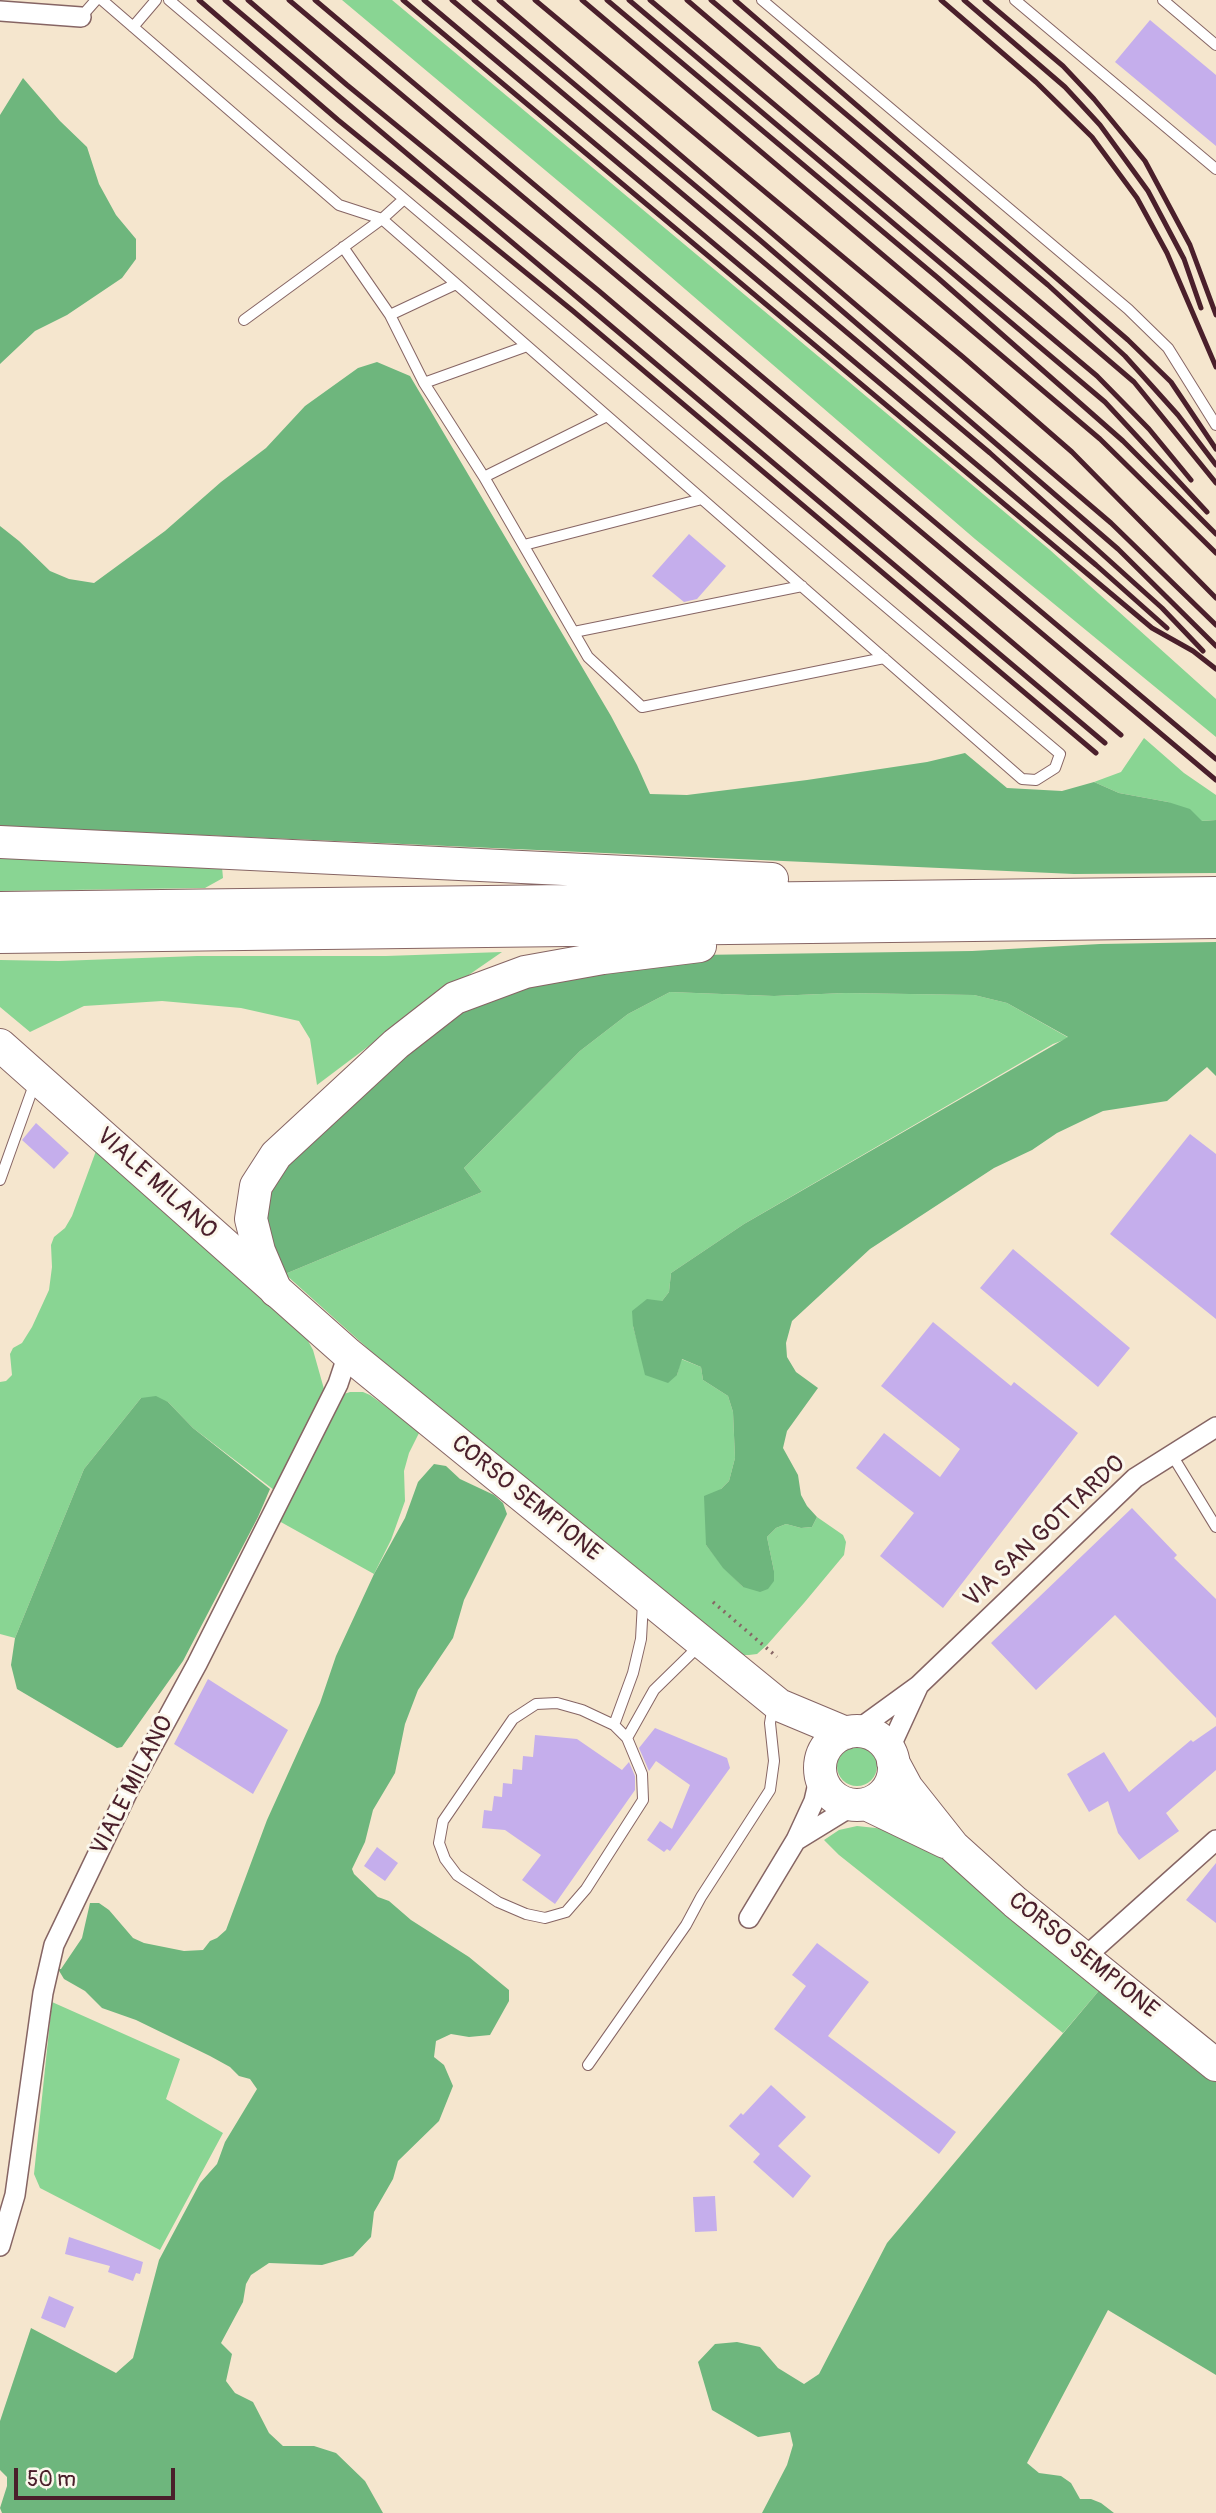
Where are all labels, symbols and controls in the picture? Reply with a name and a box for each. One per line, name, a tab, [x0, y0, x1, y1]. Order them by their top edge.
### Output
street label: VIALE MILANO	[90, 1122, 222, 1246]
street label: CORSO SEMPIONE	[445, 1430, 607, 1568]
street label: VIA SAN GOTTARDO	[958, 1450, 1132, 1614]
street label: VIALE MILANO	[86, 1711, 180, 1861]
street label: CORSO SEMPIONE	[1002, 1887, 1164, 2025]
scale bar	[18, 2454, 178, 2498]
text: 50 m	[27, 2466, 76, 2493]

